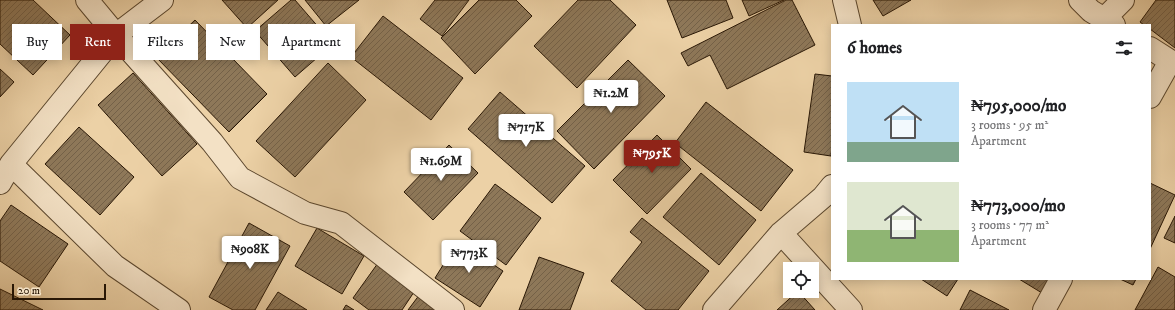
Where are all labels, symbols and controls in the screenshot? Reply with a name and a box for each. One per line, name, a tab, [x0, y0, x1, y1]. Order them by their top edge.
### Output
chip: Buy	[12, 24, 62, 60]
chip: Rent	[70, 24, 125, 60]
chip: Filters	[133, 24, 198, 60]
chip: New	[206, 24, 260, 60]
chip: Apartment	[268, 24, 355, 60]
text: 6 homes	[847, 37, 902, 59]
icon: filters	[1113, 37, 1135, 59]
pin: ₦1.2M	[583, 80, 639, 114]
text: ₦1.2M	[593, 85, 629, 101]
text: ₦795,000/mo	[971, 95, 1066, 117]
icon: home	[879, 98, 927, 146]
pin: ₦717K	[498, 114, 554, 148]
text: 3 rooms · 95 m²	[971, 117, 1048, 133]
text: ₦717K	[508, 119, 545, 135]
text: Apartment	[971, 133, 1026, 149]
pin: ₦795K	[624, 140, 680, 174]
text: ₦795K	[633, 145, 671, 161]
pin: ₦1.69M	[408, 148, 474, 182]
text: ₦1.69M	[420, 153, 462, 169]
text: ₦773,000/mo	[971, 195, 1065, 217]
icon: home	[879, 198, 927, 246]
text: 3 rooms · 77 m²	[971, 217, 1049, 233]
text: Apartment	[971, 233, 1026, 249]
pin: ₦908K	[222, 236, 278, 270]
pin: ₦773K	[441, 240, 497, 274]
text: ₦908K	[231, 241, 269, 257]
text: ₦773K	[450, 245, 488, 261]
map controls	[783, 262, 819, 298]
button: locate	[783, 262, 819, 298]
scale bar	[12, 282, 106, 301]
text: 20 m	[18, 284, 40, 298]

